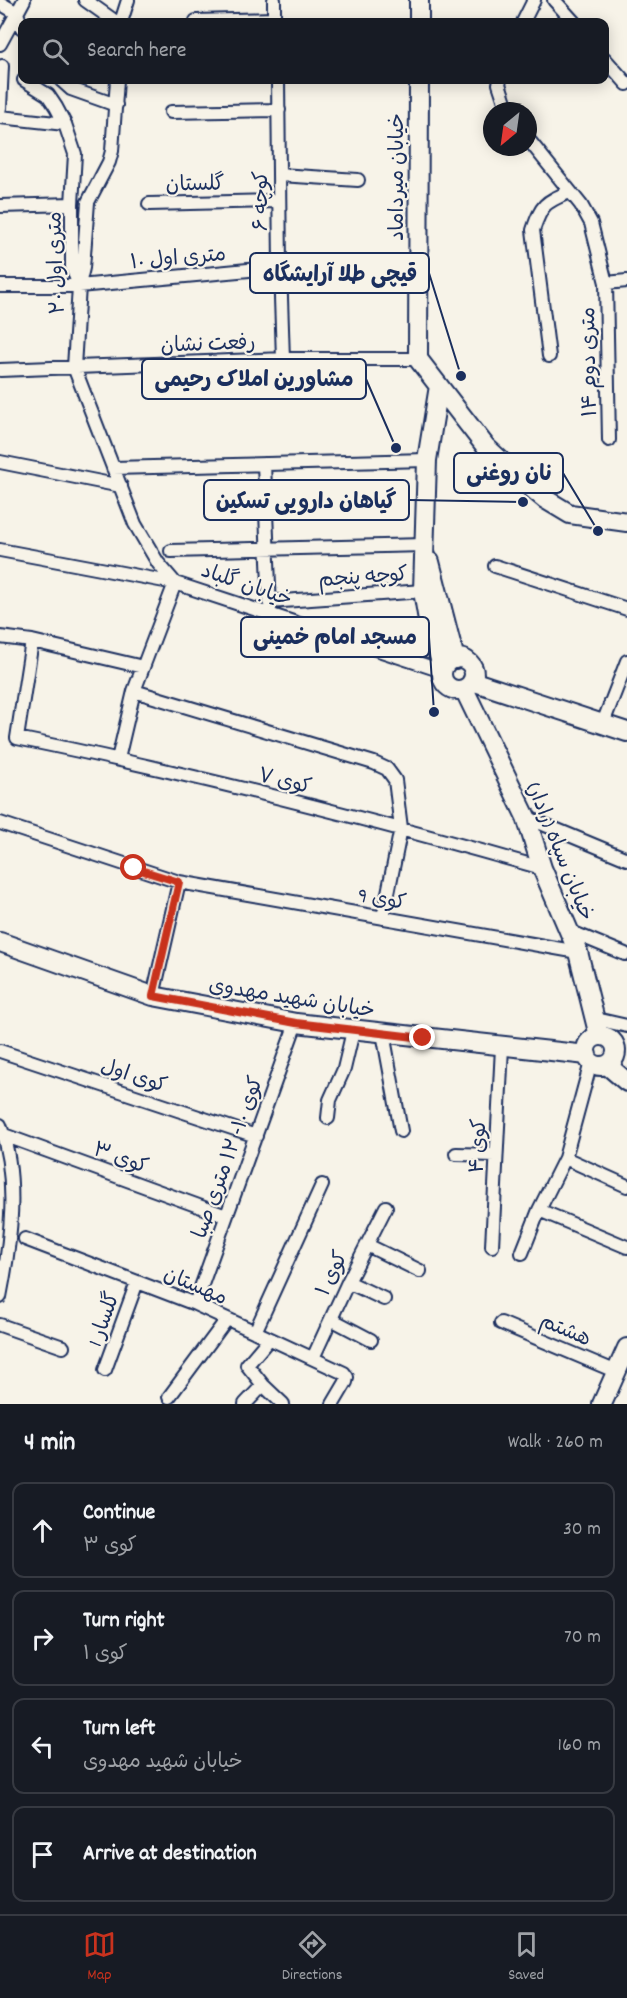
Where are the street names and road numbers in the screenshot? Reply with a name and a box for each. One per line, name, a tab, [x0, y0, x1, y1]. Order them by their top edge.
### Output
street label: خیابان میرداماد	[384, 113, 414, 241]
street label: گلستان	[165, 170, 225, 202]
street label: کوچه ۶	[248, 171, 278, 231]
street label: ۲۰ متری اول	[41, 211, 75, 315]
street label: ۱۰ متری اول	[129, 241, 228, 279]
street label: ۱۴ متری دوم	[575, 307, 607, 417]
street label: رفعت نشان	[160, 329, 256, 363]
street label: خیابان گلباد	[196, 557, 296, 616]
street label: کوچه پنجم	[317, 561, 409, 597]
street label: کوی ۷	[254, 762, 314, 804]
street label: خیابان سپاه (رادار)	[517, 778, 600, 926]
street label: کوی 9	[355, 882, 408, 920]
street label: خیابان شهید مهدوی	[206, 972, 377, 1028]
street label: کوی اول	[96, 1053, 170, 1103]
street label: کوی ۱۰- ۱۲ متری صبا	[187, 1073, 273, 1243]
street label: کوی ۴	[464, 1118, 496, 1174]
street label: کوی ۳	[88, 1136, 152, 1184]
street label: کوی ۱	[310, 1247, 357, 1302]
street label: مهستان	[158, 1261, 231, 1315]
street label: گلسار 1	[82, 1288, 130, 1352]
street label: هشتم	[535, 1308, 595, 1356]

